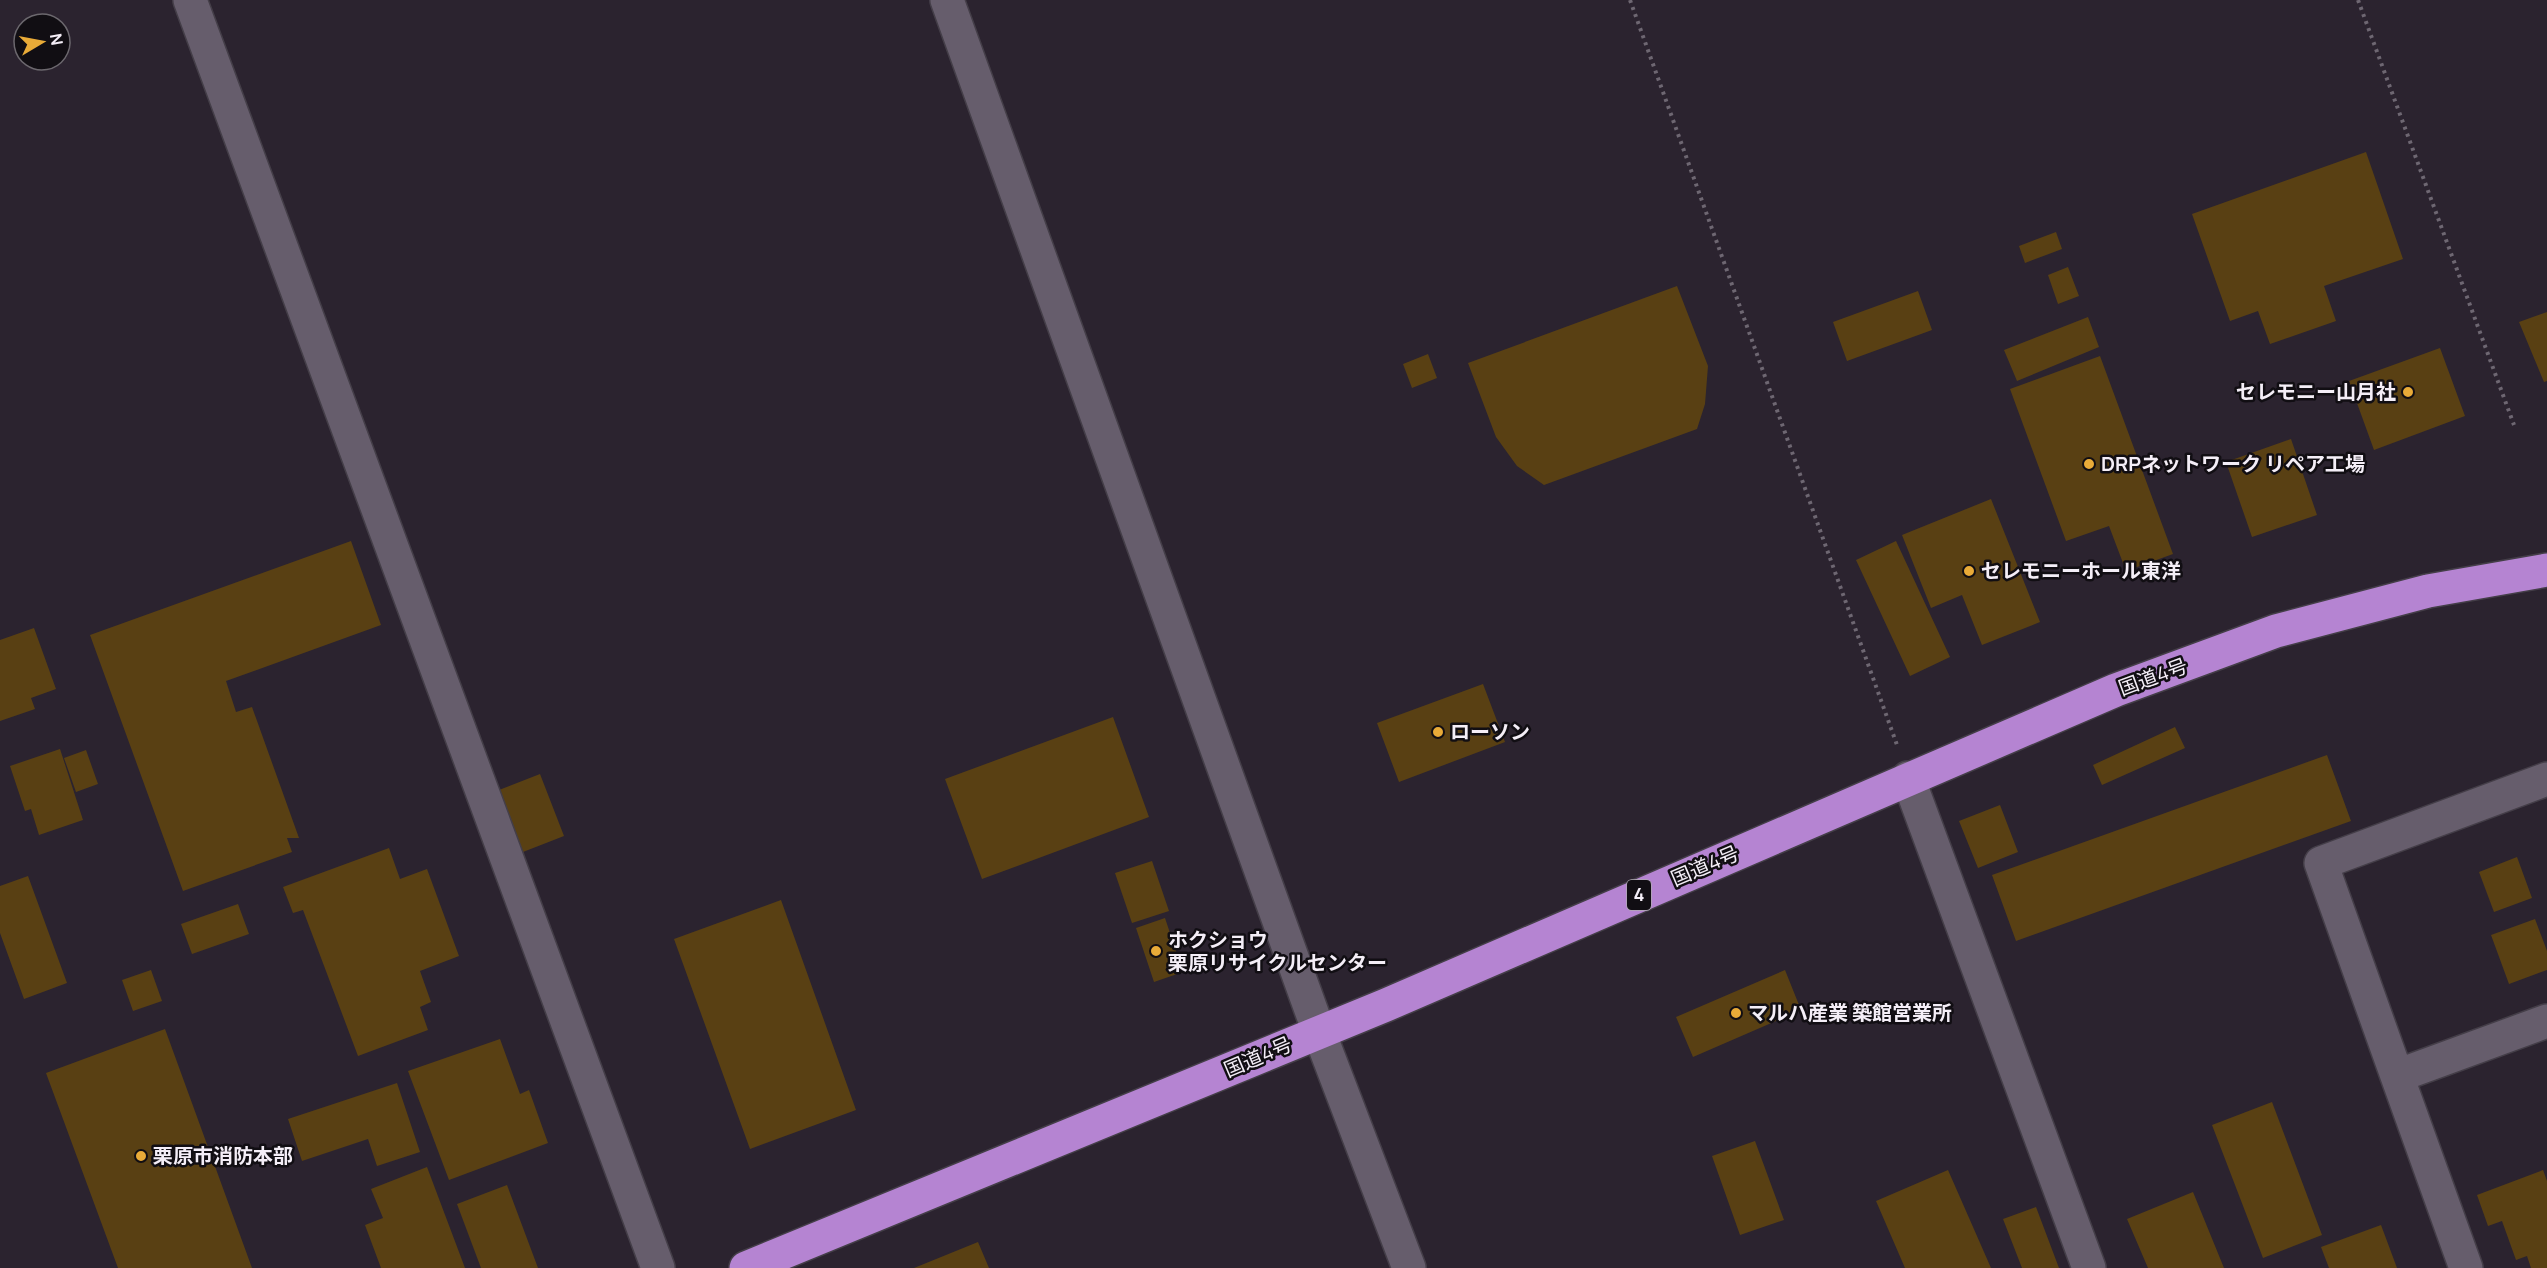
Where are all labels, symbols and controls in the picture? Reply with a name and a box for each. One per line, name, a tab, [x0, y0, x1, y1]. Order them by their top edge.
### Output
north arrow	[12, 12, 72, 72]
text: N	[45, 32, 69, 47]
place label: セレモニー山月社	[2236, 378, 2396, 405]
marker: セレモニー山月社	[2401, 385, 2415, 399]
place label: DRPネットワーク リペア工場	[2101, 450, 2365, 477]
marker: DRPネットワーク リペア工場	[2082, 457, 2096, 471]
place label: セレモニーホール東洋	[1981, 557, 2181, 584]
marker: セレモニーホール東洋	[1962, 564, 1976, 578]
street label: 国道4号	[2114, 652, 2191, 701]
place label: ローソン	[1450, 718, 1530, 745]
marker: ローソン	[1431, 725, 1445, 739]
street label: 国道4号	[1666, 839, 1743, 892]
road number: 4	[1627, 880, 1651, 910]
place label: ホクショウ 栗原リサイクルセンター	[1168, 926, 1387, 976]
marker: ホクショウ 栗原リサイクルセンター	[1149, 944, 1163, 958]
place label: マルハ産業 築館営業所	[1748, 999, 1952, 1026]
marker: マルハ産業 築館営業所	[1729, 1006, 1743, 1020]
street label: 国道4号	[1219, 1030, 1296, 1083]
place label: 栗原市消防本部	[153, 1142, 293, 1169]
marker: 栗原市消防本部	[134, 1149, 148, 1163]

